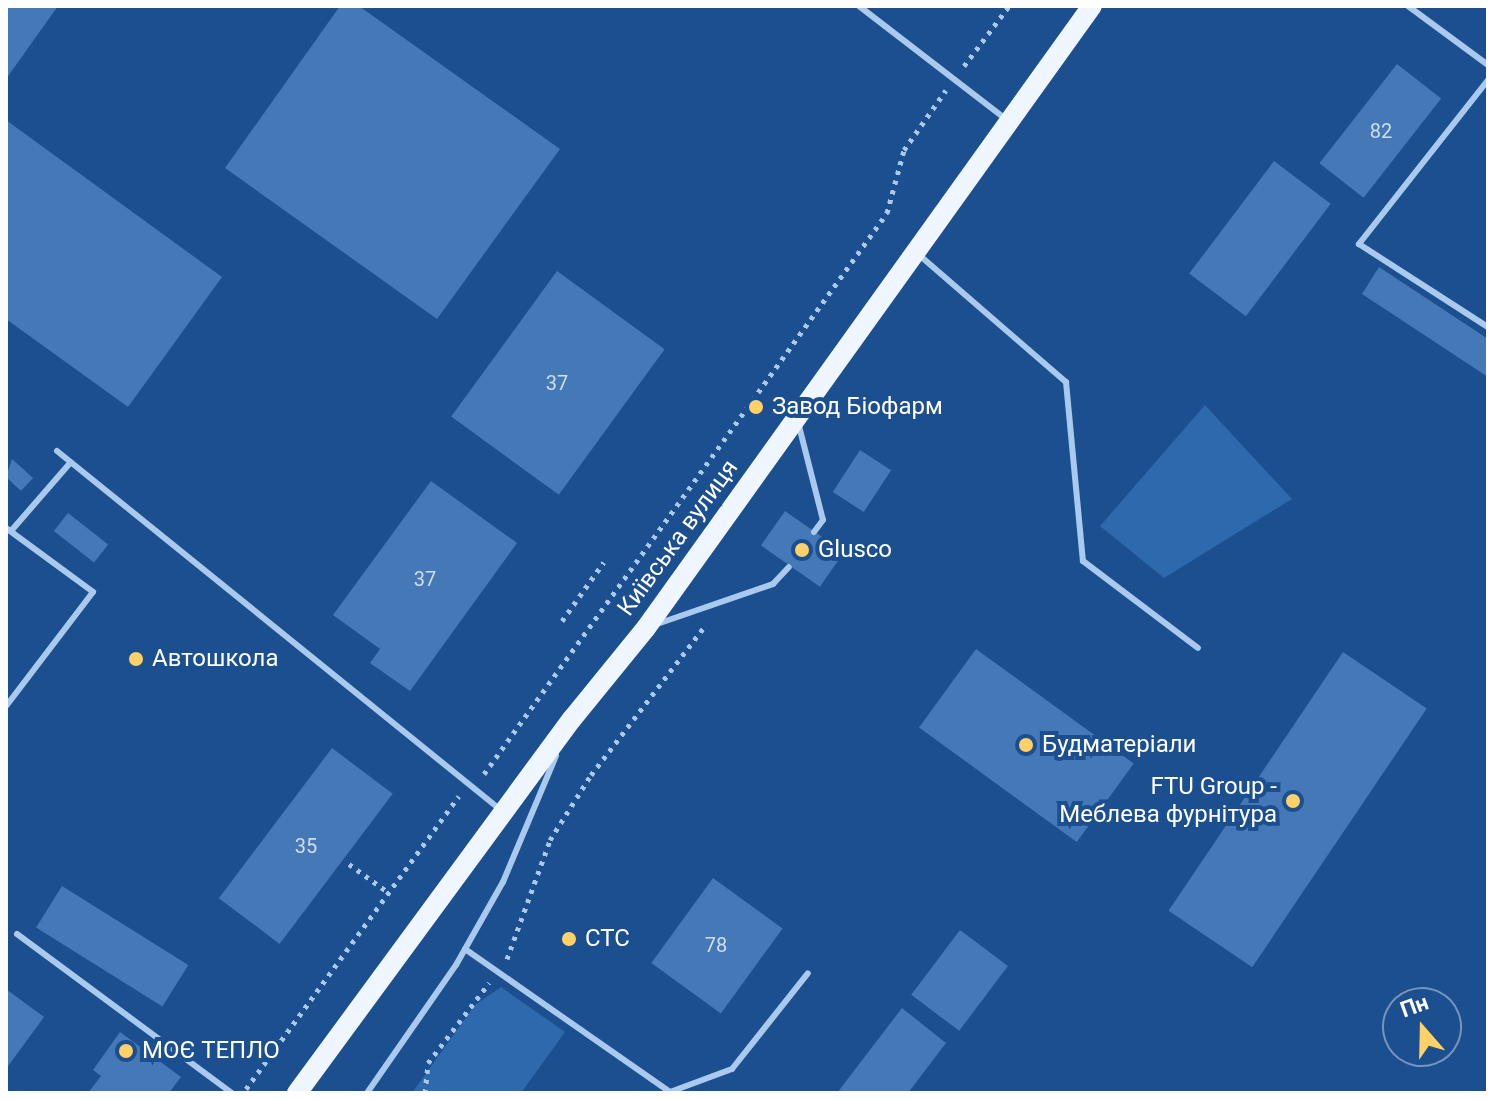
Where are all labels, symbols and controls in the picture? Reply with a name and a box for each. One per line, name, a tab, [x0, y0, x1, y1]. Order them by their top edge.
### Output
house number: 82	[1370, 119, 1392, 143]
house number: 37	[546, 371, 568, 395]
place label: Завод Біофарм	[772, 393, 943, 421]
marker: Завод Біофарм	[747, 398, 765, 416]
street label: Київська вулиця	[612, 454, 744, 622]
place label: Glusco	[818, 536, 892, 564]
marker: Glusco	[793, 541, 811, 559]
house number: 37	[414, 567, 436, 591]
place label: Автошкола	[152, 645, 279, 673]
marker: Автошкола	[127, 650, 145, 668]
place label: Будматеріали	[1042, 731, 1196, 759]
marker: Будматеріали	[1017, 736, 1035, 754]
place label: FTU Group - Меблева фурнітура	[1059, 773, 1277, 829]
marker: FTU Group - Меблева фурнітура	[1284, 792, 1302, 810]
house number: 35	[295, 834, 317, 858]
place label: СТС	[585, 925, 630, 953]
marker: СТС	[560, 930, 578, 948]
house number: 78	[705, 933, 727, 957]
north arrow	[1382, 987, 1462, 1067]
text: Пн	[1397, 989, 1432, 1022]
place label: МОЄ ТЕПЛО	[142, 1037, 280, 1065]
marker: МОЄ ТЕПЛО	[117, 1042, 135, 1060]

